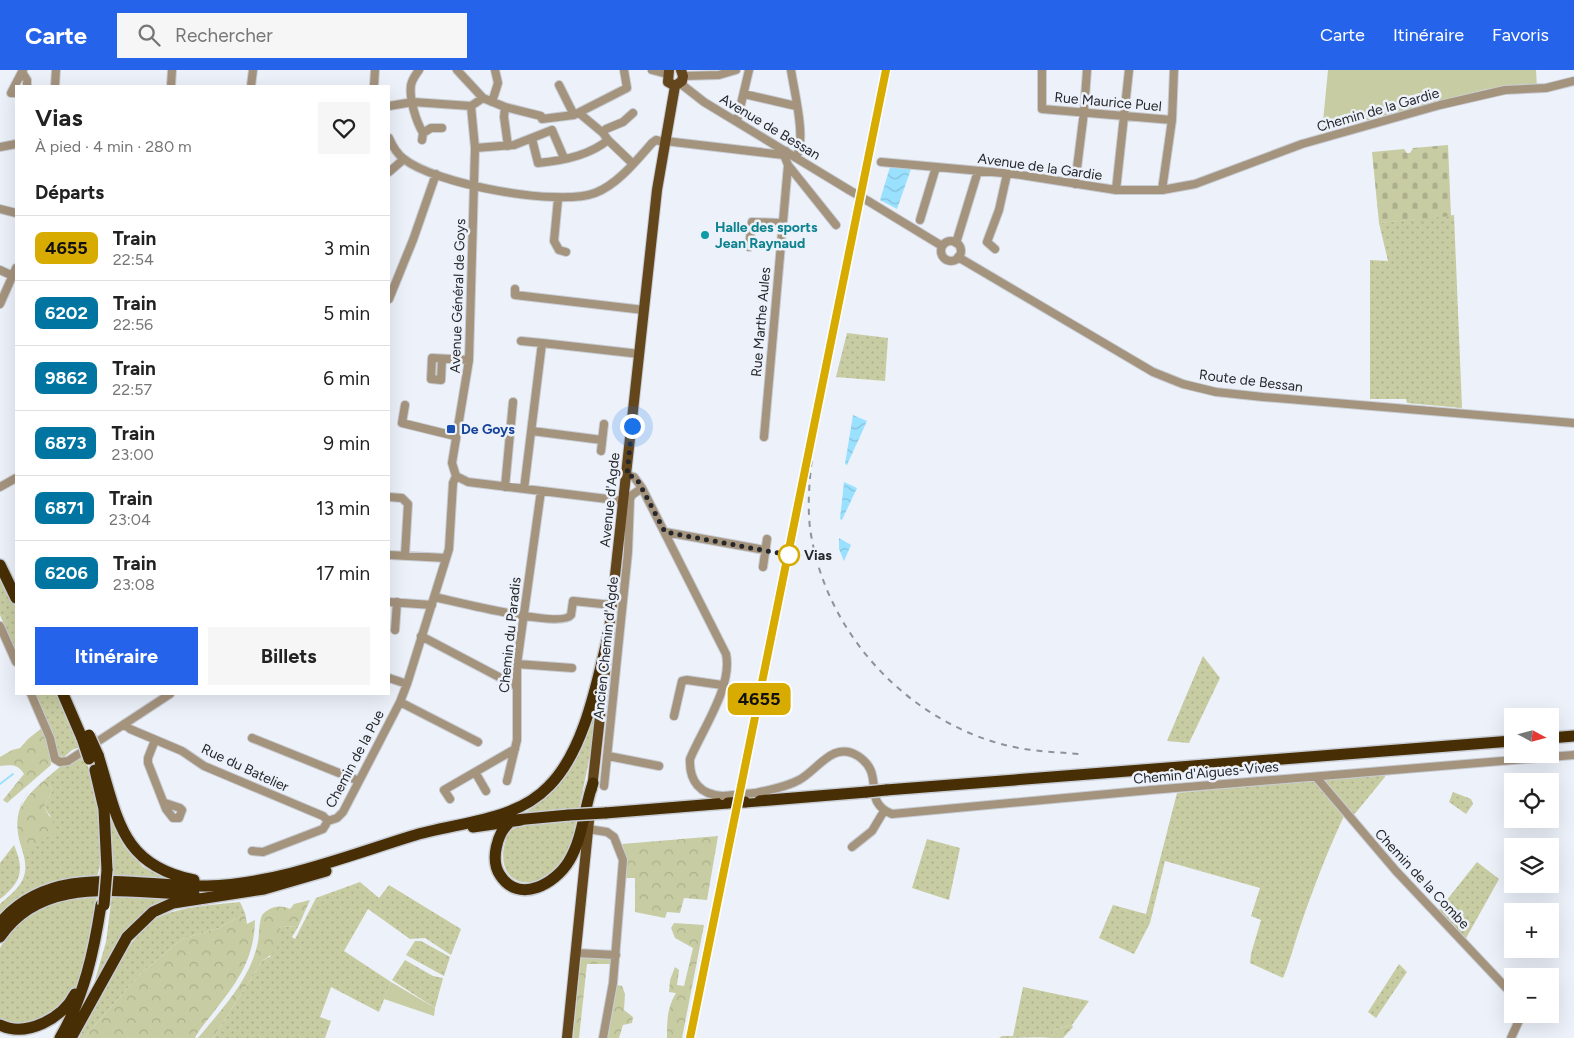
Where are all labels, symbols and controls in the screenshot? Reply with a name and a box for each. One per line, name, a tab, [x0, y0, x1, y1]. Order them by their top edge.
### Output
search box	[117, 13, 467, 58]
text: Carte	[25, 21, 87, 50]
icon: search	[135, 21, 163, 49]
text: Rechercher	[175, 24, 273, 47]
text: Carte	[1320, 24, 1365, 46]
text: Itinéraire	[1393, 24, 1464, 46]
text: Favoris	[1492, 24, 1549, 46]
street label: Chemin de la Gardie	[1315, 84, 1442, 136]
street label: Rue Maurice Puel	[1054, 89, 1162, 115]
street label: Avenue de Bessan	[717, 90, 824, 164]
button: heart	[318, 102, 370, 154]
text: Vias	[35, 103, 83, 132]
text: À pied · 4 min · 280 m	[35, 137, 192, 156]
street label: Avenue de la Gardie	[977, 150, 1104, 184]
text: Départs	[35, 181, 104, 204]
street label: Avenue Général de Goys	[447, 218, 469, 374]
place label: Halle des sports Jean Raynaud	[715, 219, 818, 252]
text: Train	[113, 227, 156, 250]
marker: Halle des sports Jean Raynaud	[699, 229, 711, 241]
text: 4655	[45, 237, 88, 259]
text: 3 min	[324, 237, 370, 260]
text: 22:54	[113, 250, 154, 269]
street label: Rue Marthe Aules	[748, 266, 774, 378]
text: Train	[113, 292, 156, 315]
text: 6202	[45, 302, 88, 324]
text: 5 min	[323, 302, 370, 325]
text: 22:56	[113, 315, 153, 334]
text: Train	[112, 357, 156, 380]
street label: Route de Bessan	[1198, 366, 1304, 396]
text: 9862	[45, 367, 87, 389]
text: 6 min	[323, 367, 370, 390]
text: 22:57	[112, 380, 152, 399]
your location	[620, 414, 645, 439]
place label: De Goys	[461, 421, 515, 438]
text: Train	[111, 422, 155, 445]
marker: De Goys	[445, 423, 457, 435]
text: 6873	[45, 432, 86, 454]
text: 9 min	[323, 432, 370, 455]
text: 23:00	[111, 445, 154, 464]
street label: Avenue d'Agde	[597, 451, 623, 548]
text: Train	[109, 487, 153, 510]
text: 6871	[45, 497, 84, 519]
text: 13 min	[316, 497, 370, 520]
text: 23:04	[109, 510, 151, 529]
marker: Vias	[778, 544, 800, 566]
place label: Vias	[804, 547, 832, 564]
text: Train	[113, 552, 156, 575]
text: 6206	[45, 562, 88, 584]
text: 17 min	[316, 562, 370, 585]
text: 23:08	[113, 575, 155, 594]
street label: Ancien Chemin d'Agde	[590, 575, 622, 720]
street label: Chemin du Paradis	[495, 576, 525, 694]
button: Itinéraire	[35, 627, 198, 685]
button: Billets	[208, 627, 370, 685]
line badge: 4655	[724, 683, 794, 715]
text: 4655	[738, 688, 780, 710]
street label: Chemin de la Pue	[322, 707, 388, 811]
north arrow	[1504, 708, 1559, 762]
map controls	[1504, 708, 1559, 1023]
street label: Rue du Batelier	[199, 740, 292, 796]
street label: Chemin d'Aigues-Vives	[1133, 758, 1279, 788]
button: locate	[1504, 773, 1559, 828]
street label: Chemin de la Combe	[1371, 825, 1473, 933]
button: layers	[1504, 838, 1559, 893]
button: +	[1504, 903, 1559, 958]
button: −	[1504, 968, 1559, 1023]

